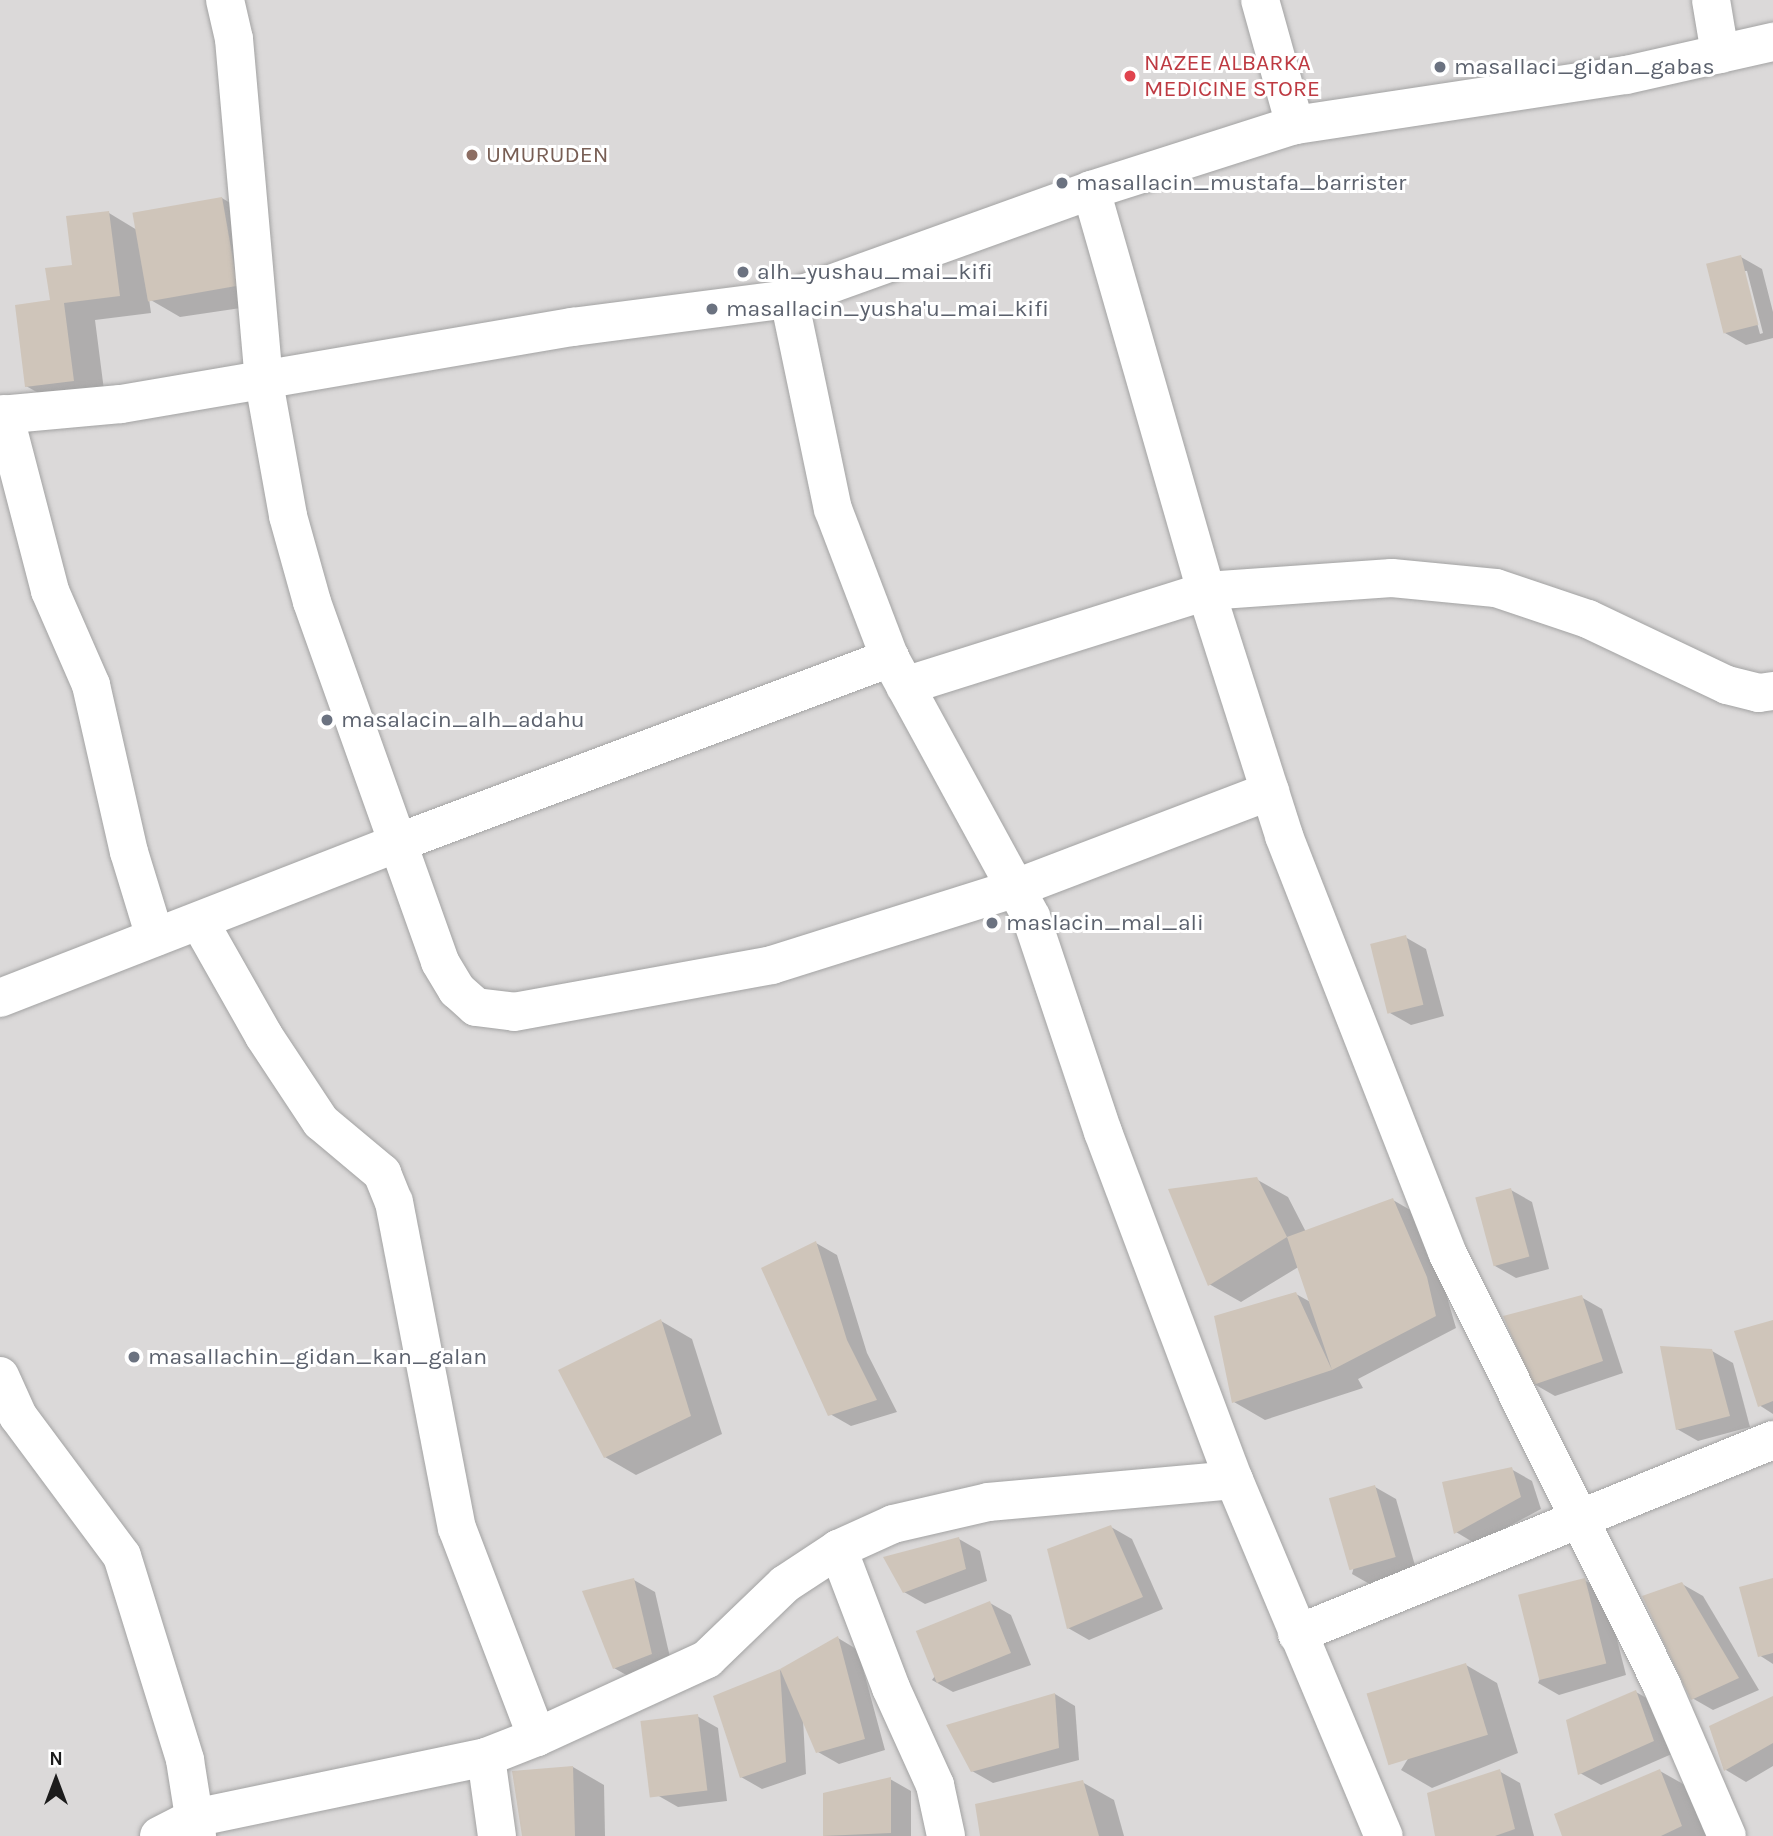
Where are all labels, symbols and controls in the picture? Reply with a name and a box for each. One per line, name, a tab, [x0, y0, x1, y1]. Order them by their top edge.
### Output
place label: NAZEE ALBARKA MEDICINE STORE	[1144, 49, 1320, 103]
place label: masallaci_gidan_gabas	[1454, 53, 1715, 81]
marker: masallaci_gidan_gabas	[1432, 59, 1448, 75]
marker: NAZEE ALBARKA MEDICINE STORE	[1122, 68, 1138, 84]
place label: UMURUDEN	[486, 141, 608, 169]
marker: UMURUDEN	[464, 147, 480, 163]
place label: masallacin_mustafa_barrister	[1076, 169, 1406, 197]
marker: masallacin_mustafa_barrister	[1054, 175, 1070, 191]
place label: alh_yushau_mai_kifi	[757, 258, 993, 286]
marker: alh_yushau_mai_kifi	[735, 264, 751, 280]
place label: masallacin_yusha'u_mai_kifi	[726, 295, 1049, 323]
marker: masallacin_yusha'u_mai_kifi	[704, 301, 720, 317]
place label: masalacin_alh_adahu	[341, 706, 585, 734]
marker: masalacin_alh_adahu	[319, 712, 335, 728]
place label: maslacin_mal_ali	[1006, 909, 1204, 937]
marker: maslacin_mal_ali	[984, 915, 1000, 931]
place label: masallachin_gidan_kan_galan	[148, 1343, 487, 1371]
marker: masallachin_gidan_kan_galan	[126, 1349, 142, 1365]
north arrow	[21, 1745, 91, 1815]
text: N	[49, 1748, 63, 1770]

